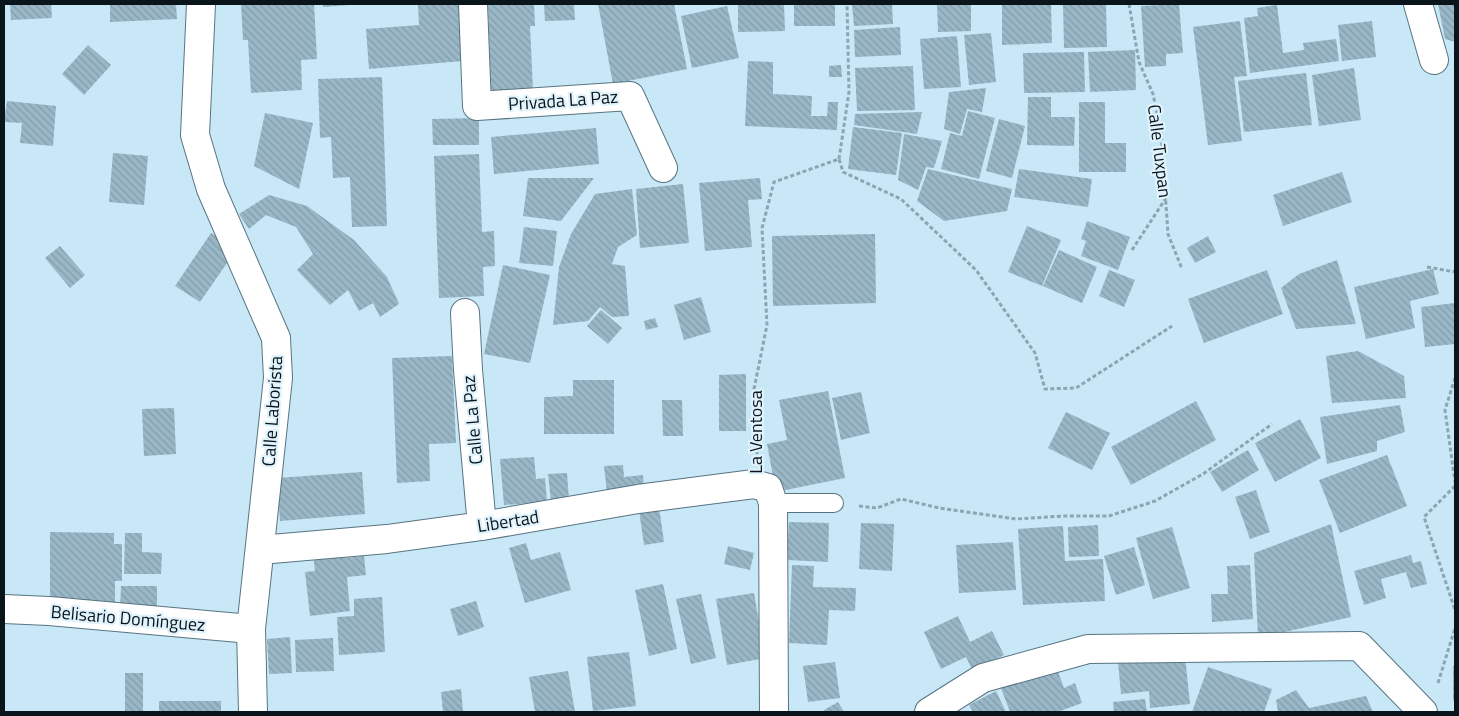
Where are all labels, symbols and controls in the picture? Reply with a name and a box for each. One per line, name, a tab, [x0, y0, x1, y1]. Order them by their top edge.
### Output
street label: Privada La Paz	[507, 83, 619, 117]
street label: Calle Tuxpan	[1141, 103, 1179, 199]
street label: Calle Laborista	[255, 355, 289, 467]
street label: Calle La Paz	[455, 374, 489, 466]
street label: La Ventosa	[742, 390, 769, 474]
street label: Libertad	[475, 503, 541, 539]
street label: Belisario Domínguez	[50, 598, 206, 638]

